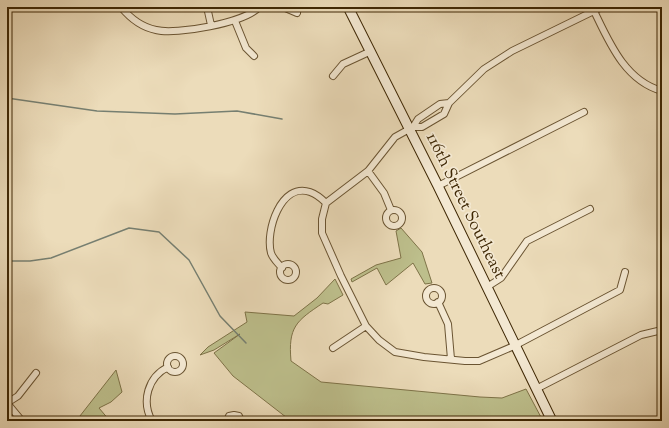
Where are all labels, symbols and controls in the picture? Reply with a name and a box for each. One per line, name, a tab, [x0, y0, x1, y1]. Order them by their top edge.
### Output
street label: 116th Street Southeast	[419, 129, 511, 283]

